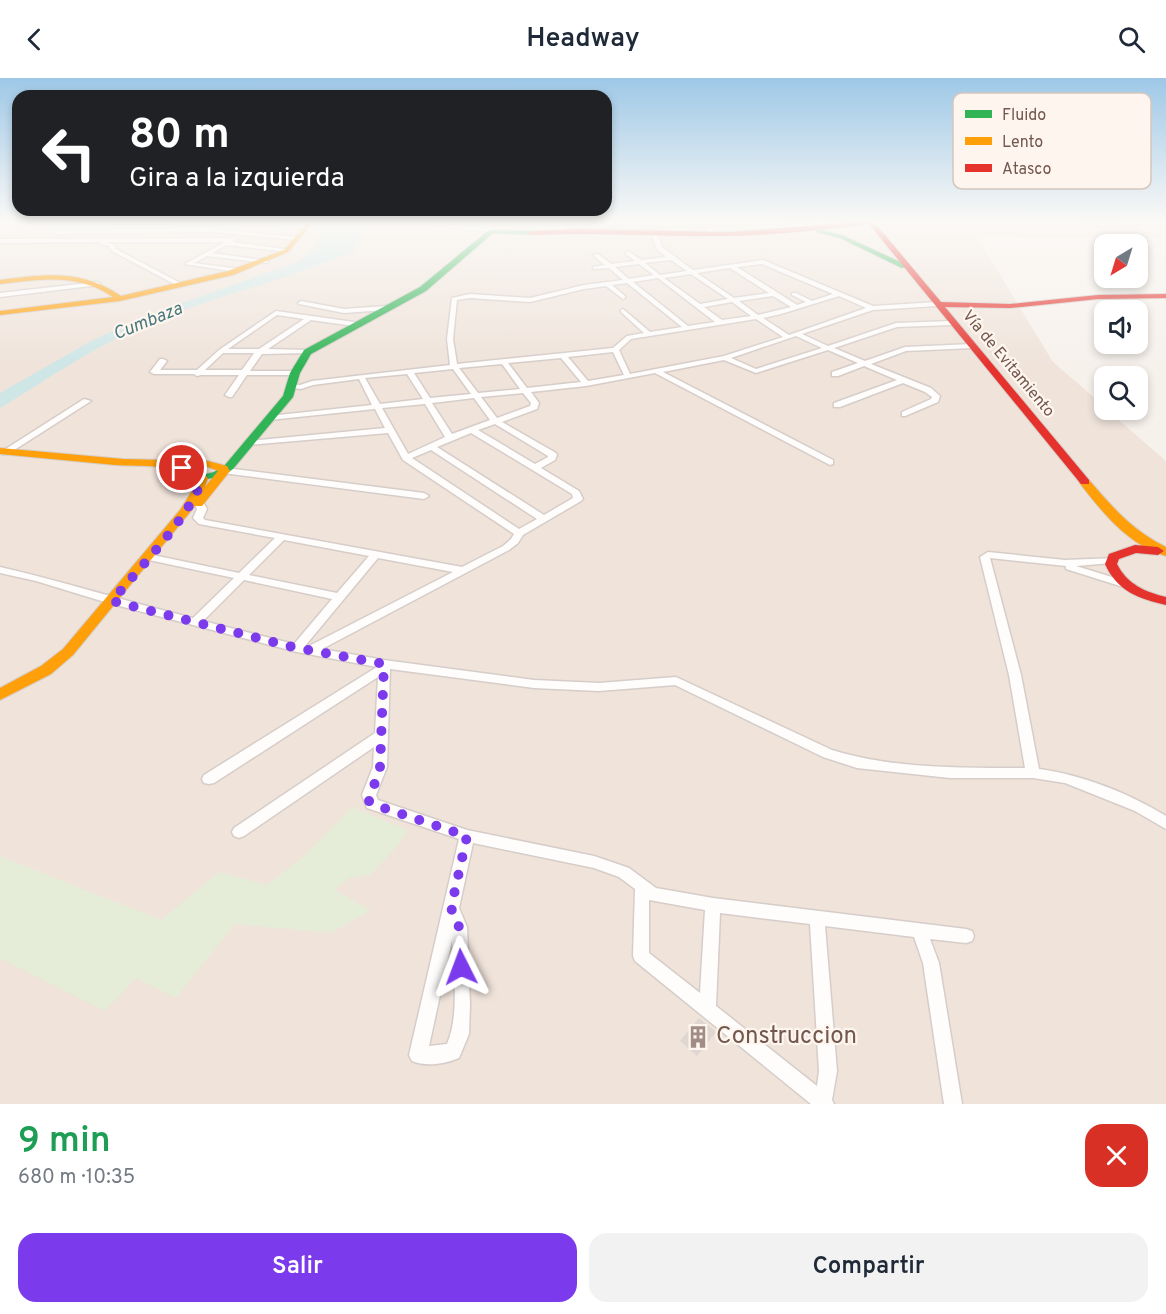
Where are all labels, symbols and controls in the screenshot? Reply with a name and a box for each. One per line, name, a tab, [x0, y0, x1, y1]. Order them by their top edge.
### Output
text: Headway	[526, 22, 640, 56]
icon: back	[18, 23, 51, 56]
icon: search	[1115, 23, 1148, 56]
legend	[953, 93, 1151, 189]
text: Fluido	[1002, 106, 1046, 126]
text: 80 m	[129, 110, 230, 163]
icon: left	[30, 114, 108, 192]
text: Lento	[1002, 133, 1043, 153]
text: Atasco	[1002, 160, 1051, 180]
text: Gira a la izquierda	[129, 162, 345, 196]
north arrow	[1094, 234, 1148, 288]
map controls	[1094, 234, 1148, 420]
water label: Cumbaza	[110, 297, 187, 346]
button: sound	[1094, 300, 1148, 354]
street label: Vía de Evitamiento	[957, 306, 1059, 422]
button: search	[1094, 366, 1148, 420]
pin	[156, 442, 207, 493]
icon: arrive	[165, 451, 198, 484]
position arrow	[429, 935, 493, 999]
place label: Construccion	[716, 1022, 857, 1052]
building icon: Construccion	[685, 1024, 711, 1050]
text: 9 min	[18, 1119, 111, 1165]
button: close	[1085, 1124, 1148, 1187]
text: 680 m · 10:35	[18, 1165, 135, 1191]
button: Salir	[18, 1233, 577, 1302]
button: Compartir	[589, 1233, 1148, 1302]

